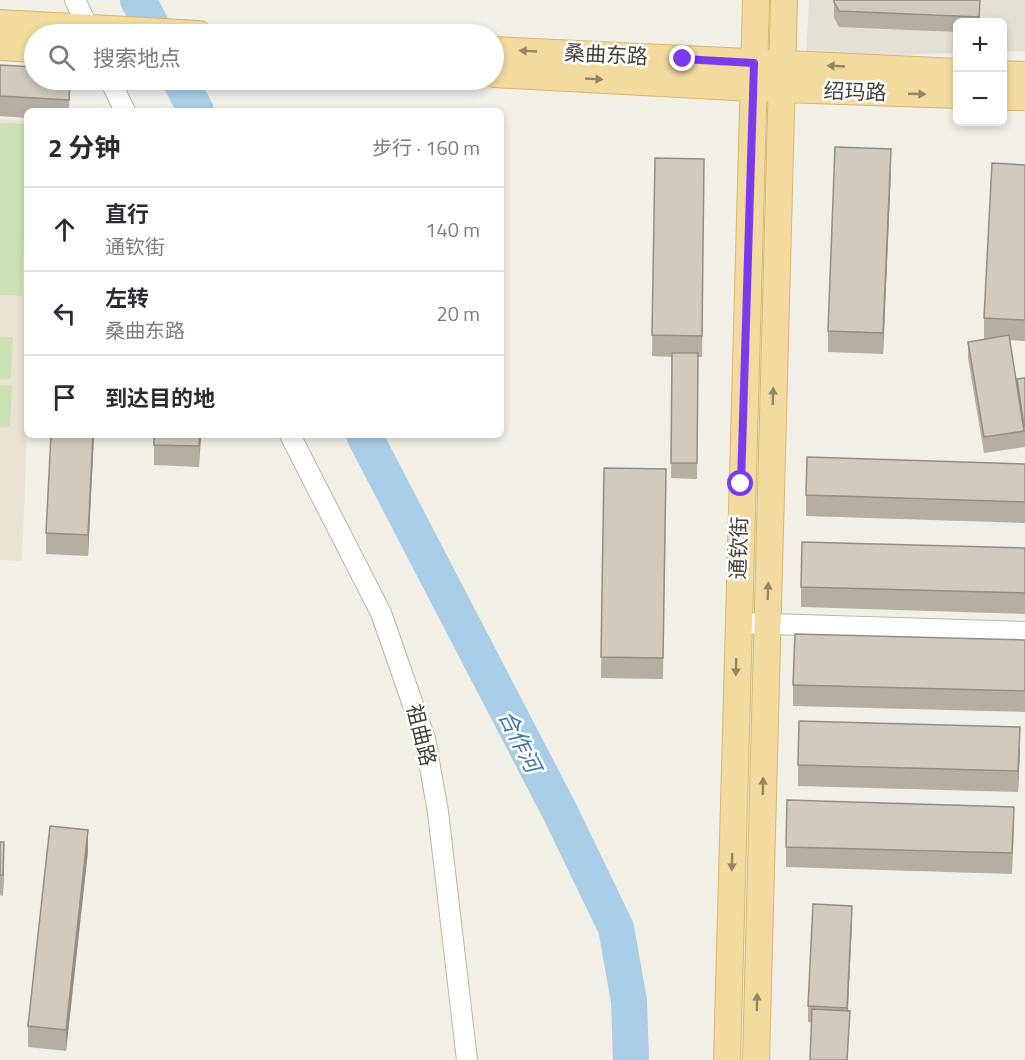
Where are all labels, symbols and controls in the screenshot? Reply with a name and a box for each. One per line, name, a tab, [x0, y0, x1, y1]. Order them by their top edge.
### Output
map controls	[953, 18, 1007, 126]
button: +	[953, 18, 1007, 72]
search box	[24, 24, 504, 90]
street label: 桑曲东路	[563, 36, 649, 72]
icon: search	[45, 41, 78, 74]
text: 搜索地点	[93, 41, 181, 75]
route end	[669, 45, 695, 71]
one-way arrow	[518, 47, 537, 56]
one-way arrow	[827, 62, 846, 71]
button: −	[953, 72, 1007, 126]
street label: 绍玛路	[823, 74, 887, 108]
one-way arrow	[584, 75, 603, 84]
one-way arrow	[907, 89, 926, 98]
text: 2 分钟	[48, 128, 120, 167]
text: 步行 · 160 m	[372, 132, 480, 163]
text: 直行	[105, 197, 149, 231]
icon: ahead	[48, 213, 81, 246]
text: 140 m	[425, 214, 480, 245]
text: 通钦街	[105, 231, 165, 262]
text: 左转	[105, 281, 149, 315]
icon: left	[48, 297, 81, 330]
text: 20 m	[436, 298, 480, 329]
text: 桑曲东路	[105, 315, 185, 346]
icon: arrive	[48, 381, 81, 414]
text: 到达目的地	[105, 381, 215, 415]
one-way arrow	[769, 386, 778, 405]
route start	[727, 470, 753, 496]
street label: 通钦街	[721, 516, 755, 580]
one-way arrow	[763, 581, 773, 600]
one-way arrow	[731, 658, 741, 677]
street label: 祖曲路	[399, 700, 445, 769]
water label: 合作河	[490, 704, 552, 782]
one-way arrow	[758, 776, 768, 795]
one-way arrow	[727, 853, 736, 872]
one-way arrow	[753, 992, 762, 1011]

